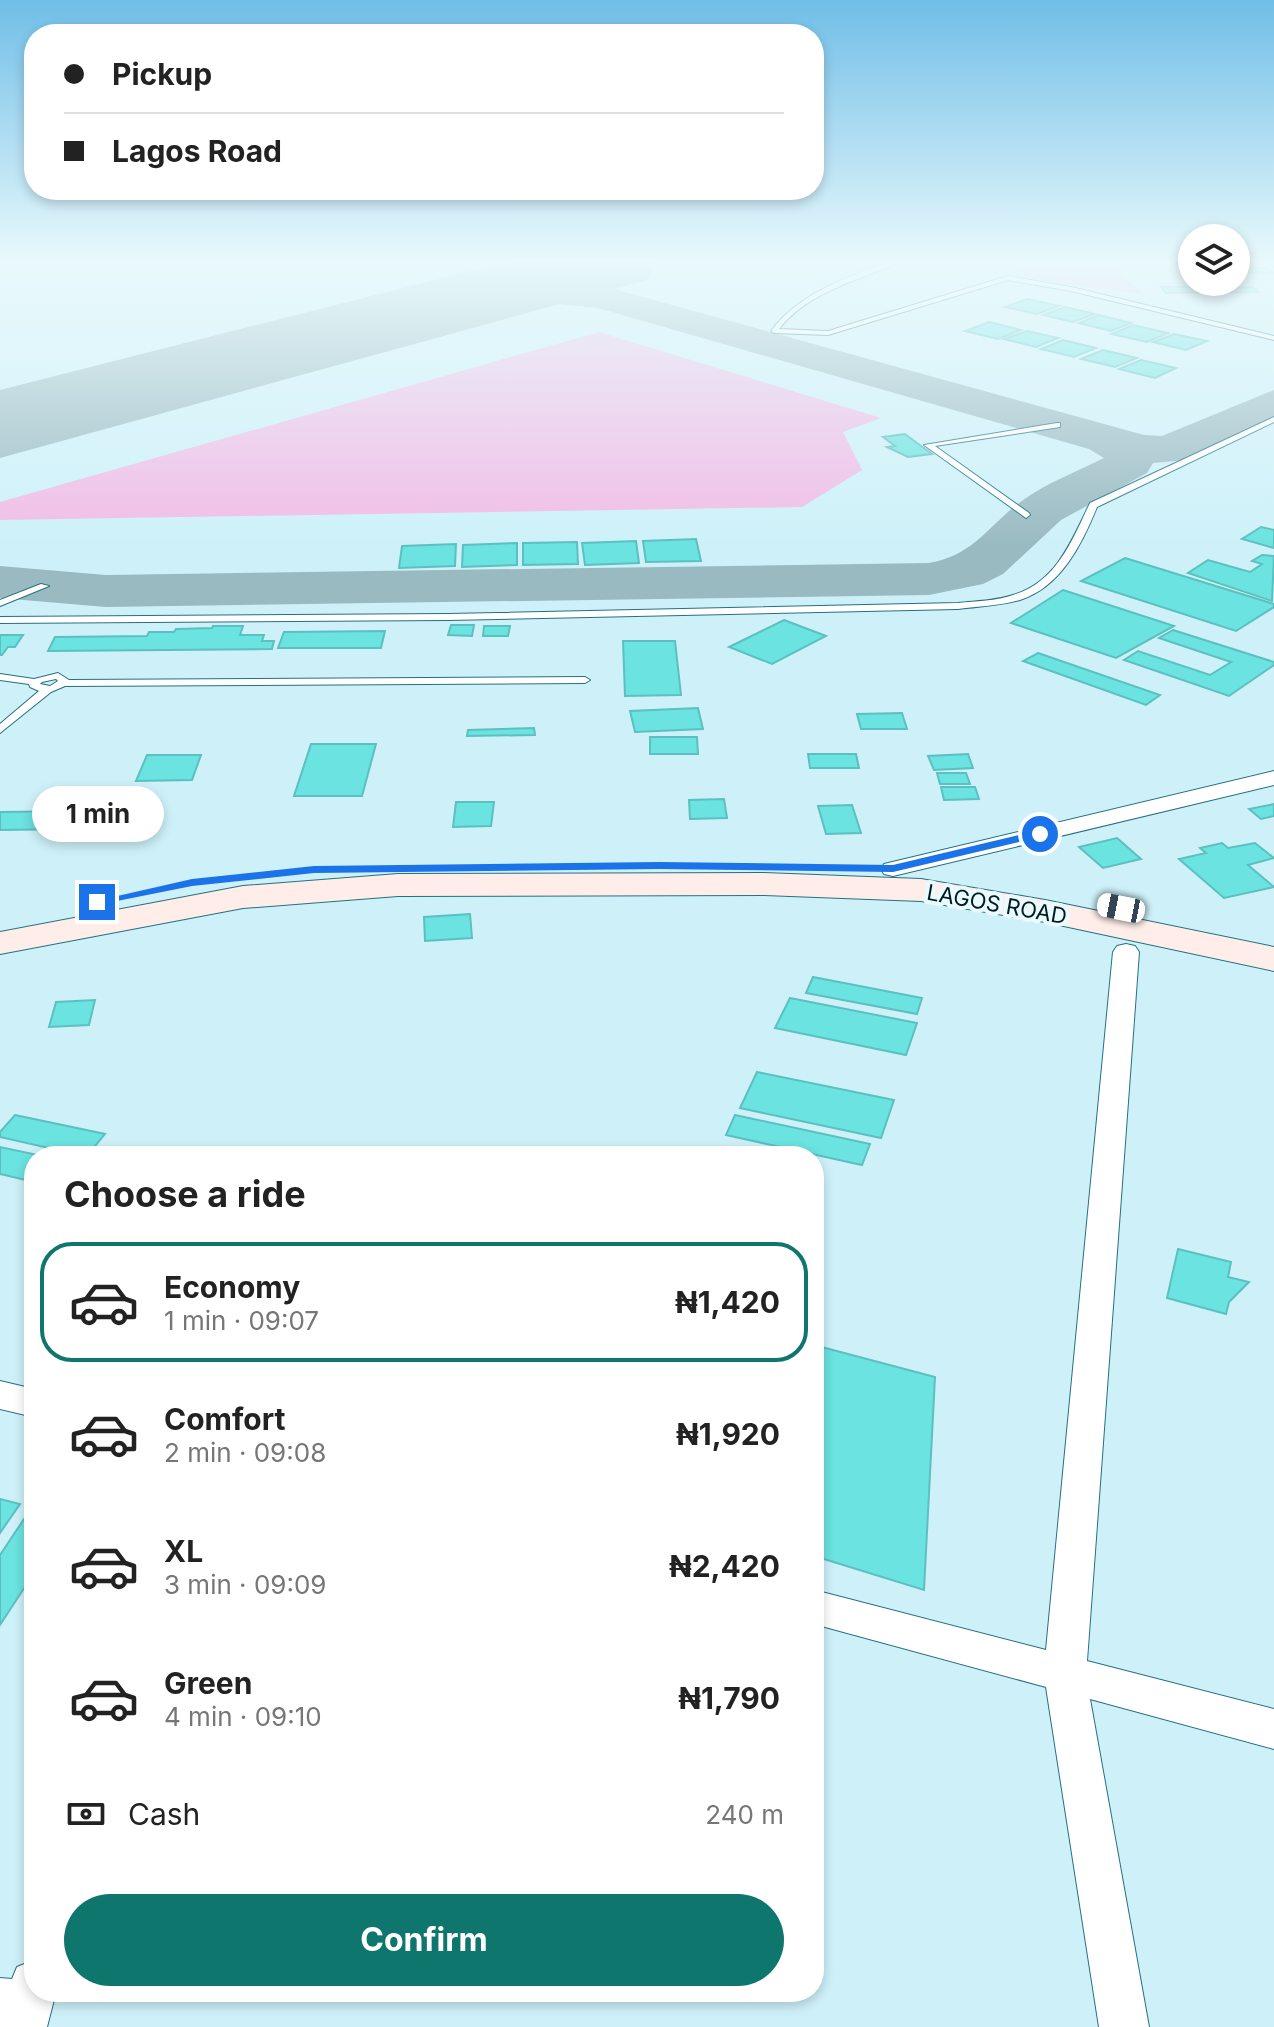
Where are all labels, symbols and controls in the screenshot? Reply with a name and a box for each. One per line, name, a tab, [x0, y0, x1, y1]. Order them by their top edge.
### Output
text: Pickup	[112, 56, 212, 92]
text: Lagos Road	[112, 133, 282, 169]
map controls	[1178, 224, 1250, 296]
button: layers	[1178, 224, 1250, 296]
callout: 1 min	[31, 786, 163, 842]
text: 1 min	[66, 798, 130, 829]
route start	[1022, 816, 1058, 852]
street label: LAGOS ROAD	[925, 879, 1069, 929]
route end	[79, 884, 115, 920]
car	[1095, 892, 1147, 924]
text: Choose a ride	[64, 1172, 306, 1216]
icon: car	[68, 1266, 140, 1338]
text: Economy	[164, 1269, 300, 1305]
text: ₦1,420	[675, 1284, 780, 1320]
text: 1 min · 09:07	[164, 1305, 319, 1336]
icon: car	[68, 1398, 140, 1470]
text: Comfort	[164, 1401, 285, 1437]
text: ₦1,920	[676, 1416, 780, 1452]
text: 2 min · 09:08	[164, 1437, 326, 1468]
icon: car	[68, 1530, 140, 1602]
text: XL	[164, 1533, 203, 1569]
text: ₦2,420	[669, 1548, 780, 1584]
text: 3 min · 09:09	[164, 1569, 326, 1600]
icon: car	[68, 1662, 140, 1734]
text: Green	[164, 1665, 252, 1701]
text: ₦1,790	[678, 1680, 780, 1716]
text: 4 min · 09:10	[164, 1701, 322, 1732]
icon: cash	[64, 1792, 108, 1836]
text: Cash	[128, 1796, 200, 1832]
text: 240 m	[705, 1799, 784, 1830]
button: Confirm	[64, 1894, 784, 1986]

